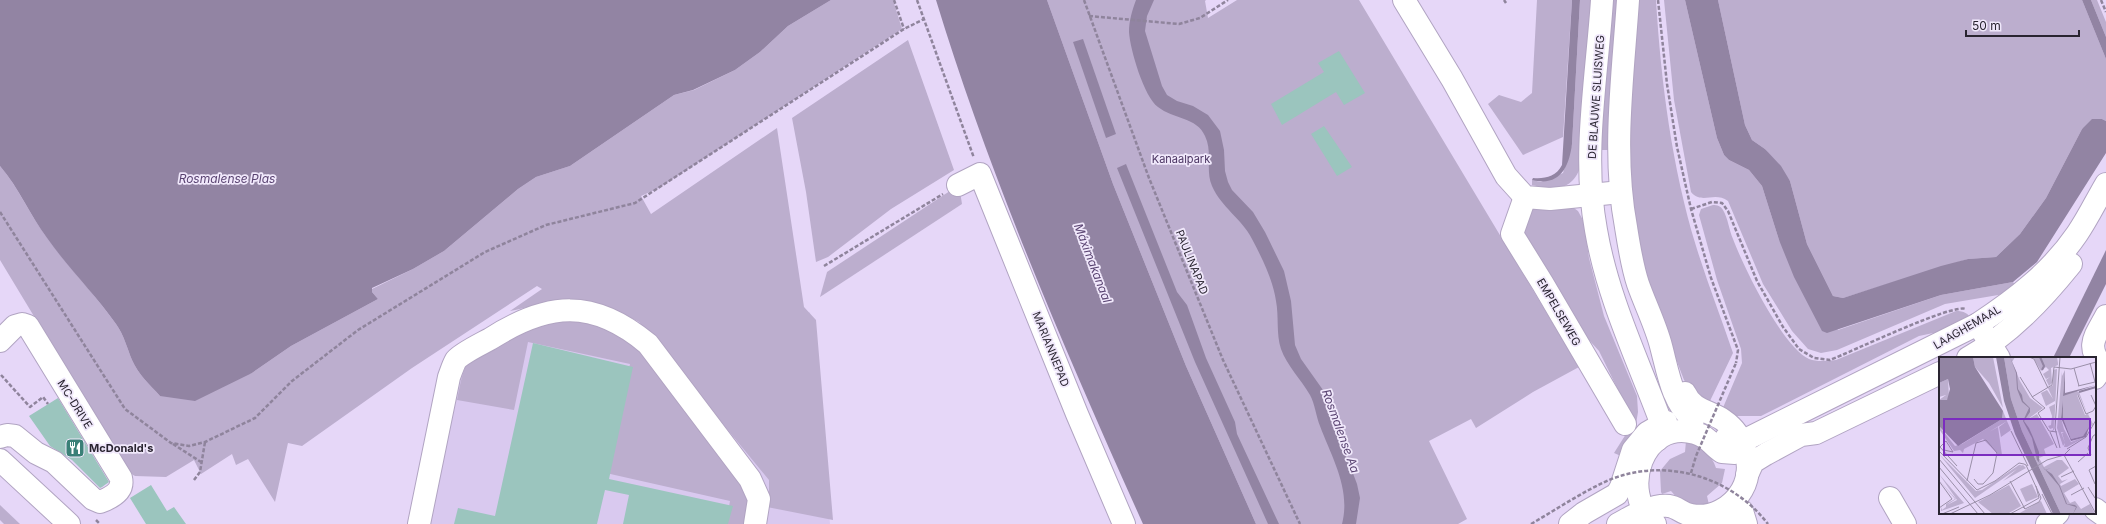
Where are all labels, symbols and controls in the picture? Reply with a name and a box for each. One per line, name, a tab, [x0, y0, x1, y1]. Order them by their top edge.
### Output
scale bar	[1966, 12, 2079, 38]
text: 50 m	[1972, 18, 2001, 33]
street label: DE BLAUWE SLUISWEG	[1585, 35, 1607, 159]
park label: Kanaalpark	[1152, 152, 1210, 166]
water label: Rosmalense Plas	[179, 171, 275, 186]
water label: Máximakanaal	[1071, 221, 1115, 305]
street label: PAULINAPAD	[1173, 228, 1211, 296]
street label: EMPELSEWEG	[1534, 276, 1584, 348]
street label: LAAGHEMAAL	[1931, 302, 2003, 352]
street label: MARIANNEPAD	[1030, 309, 1073, 389]
inset map	[1939, 357, 2096, 514]
street label: MC-DRIVE	[54, 377, 96, 431]
water label: Rosmalense Aa	[1319, 387, 1363, 475]
restaurant icon: McDonald's	[64, 437, 86, 459]
place label: McDonald's	[89, 441, 153, 455]

